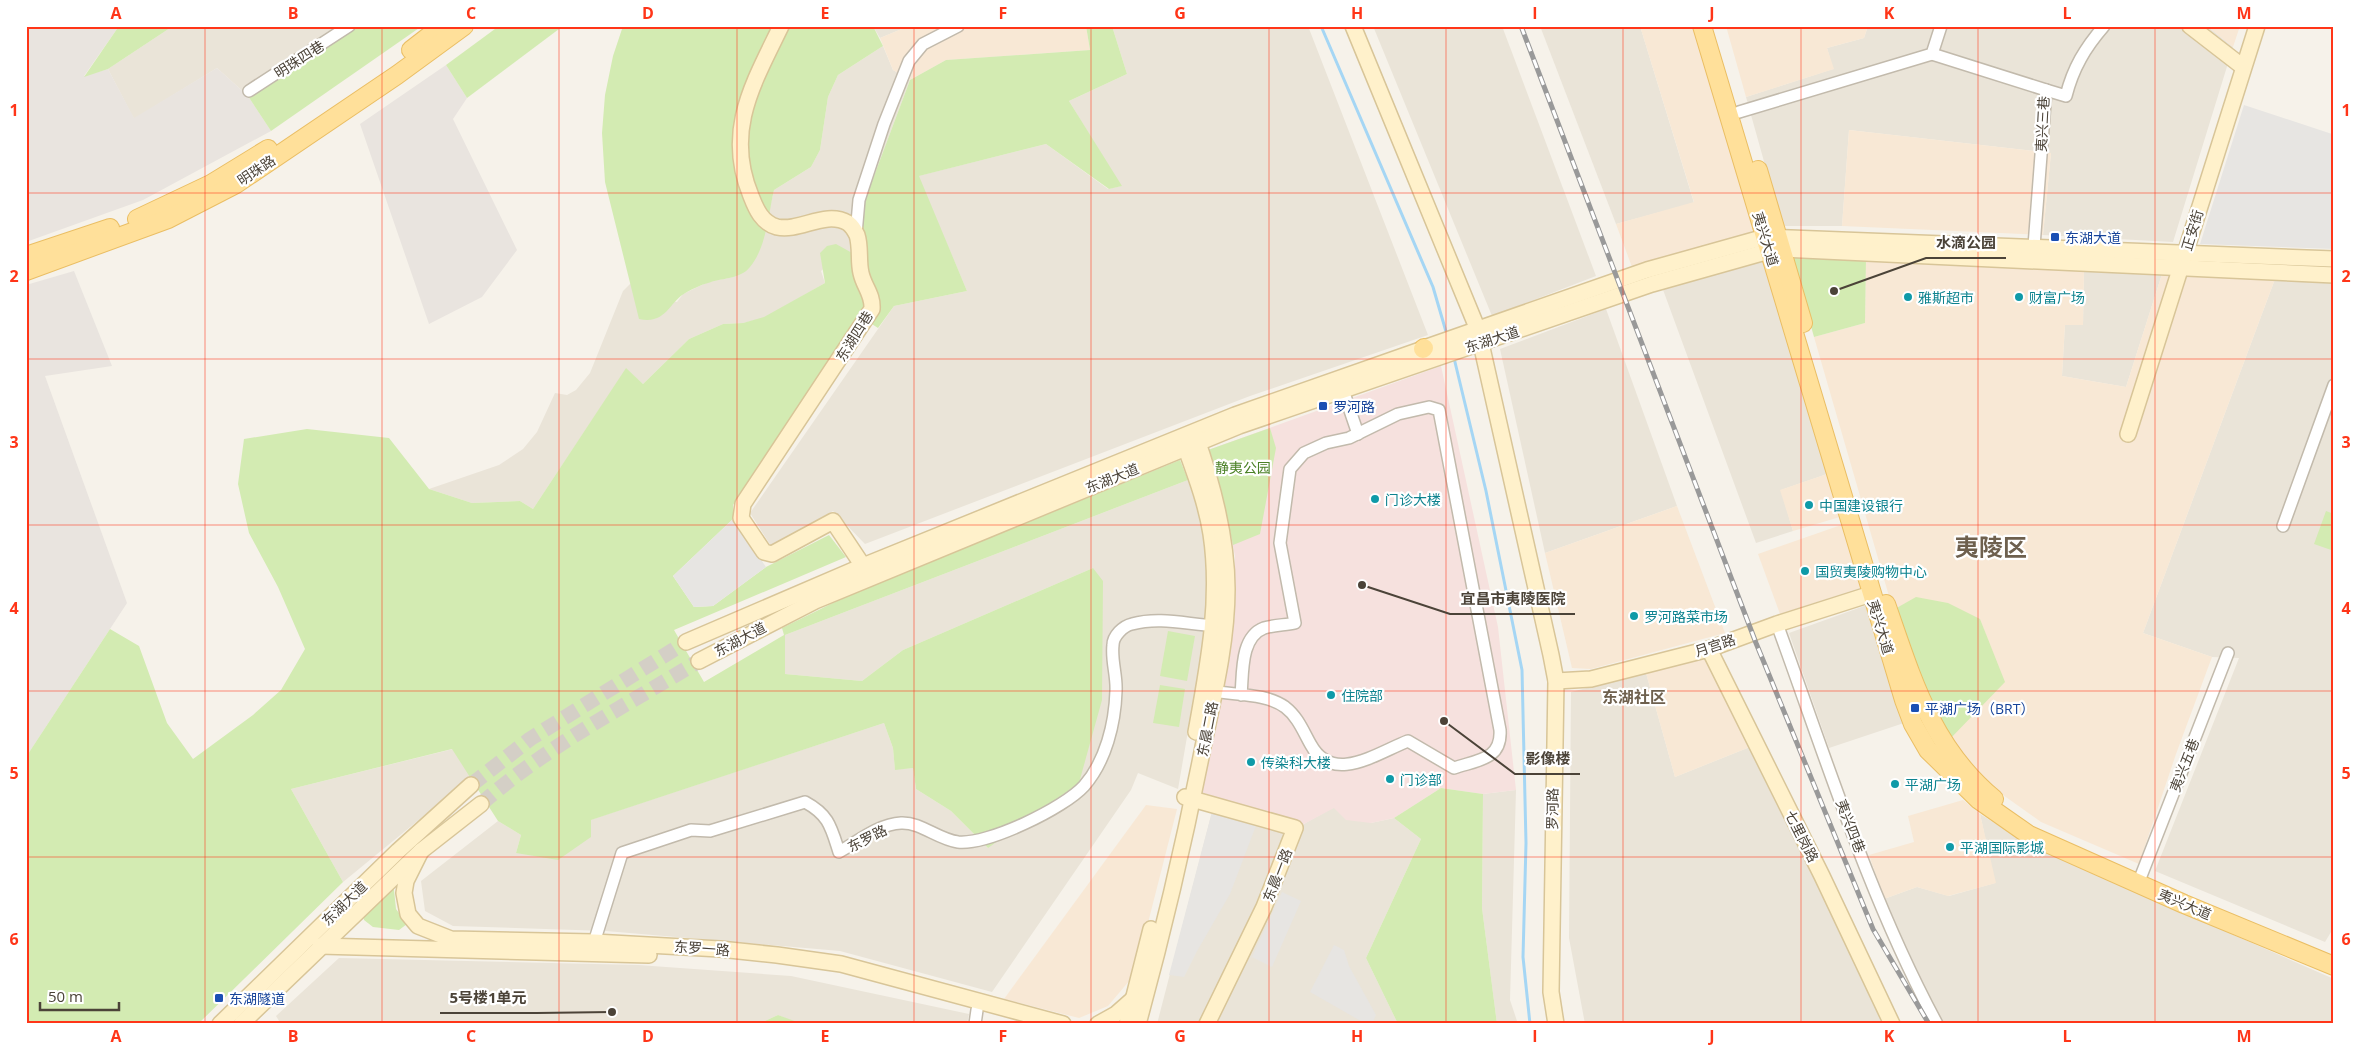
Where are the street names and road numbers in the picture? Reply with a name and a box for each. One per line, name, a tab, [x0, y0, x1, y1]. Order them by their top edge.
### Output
street label: 明珠四巷	[270, 36, 328, 82]
street label: 夷兴三巷	[2031, 96, 2053, 152]
street label: 明珠路	[233, 150, 279, 190]
street label: 正安街	[2177, 207, 2207, 253]
street label: 夷兴大道	[1749, 209, 1783, 269]
street label: 东湖四巷	[831, 307, 877, 365]
street label: 东湖大道	[1462, 321, 1522, 357]
street label: 东湖大道	[1082, 459, 1142, 497]
street label: 夷兴大道	[1864, 597, 1898, 657]
street label: 东湖大道	[711, 617, 769, 661]
street label: 月宫路	[1692, 629, 1738, 661]
street label: 东晨二路	[1192, 700, 1222, 758]
street label: 夷兴五巷	[2165, 735, 2203, 795]
street label: 罗河路	[1542, 788, 1562, 830]
street label: 夷兴四巷	[1832, 796, 1870, 856]
street label: 七里岗路	[1781, 807, 1823, 865]
street label: 东罗路	[844, 820, 890, 856]
street label: 东晨一路	[1258, 845, 1296, 905]
street label: 东湖大道	[317, 877, 371, 929]
street label: 夷兴大道	[2156, 884, 2214, 924]
street label: 东罗一路	[673, 937, 731, 959]

